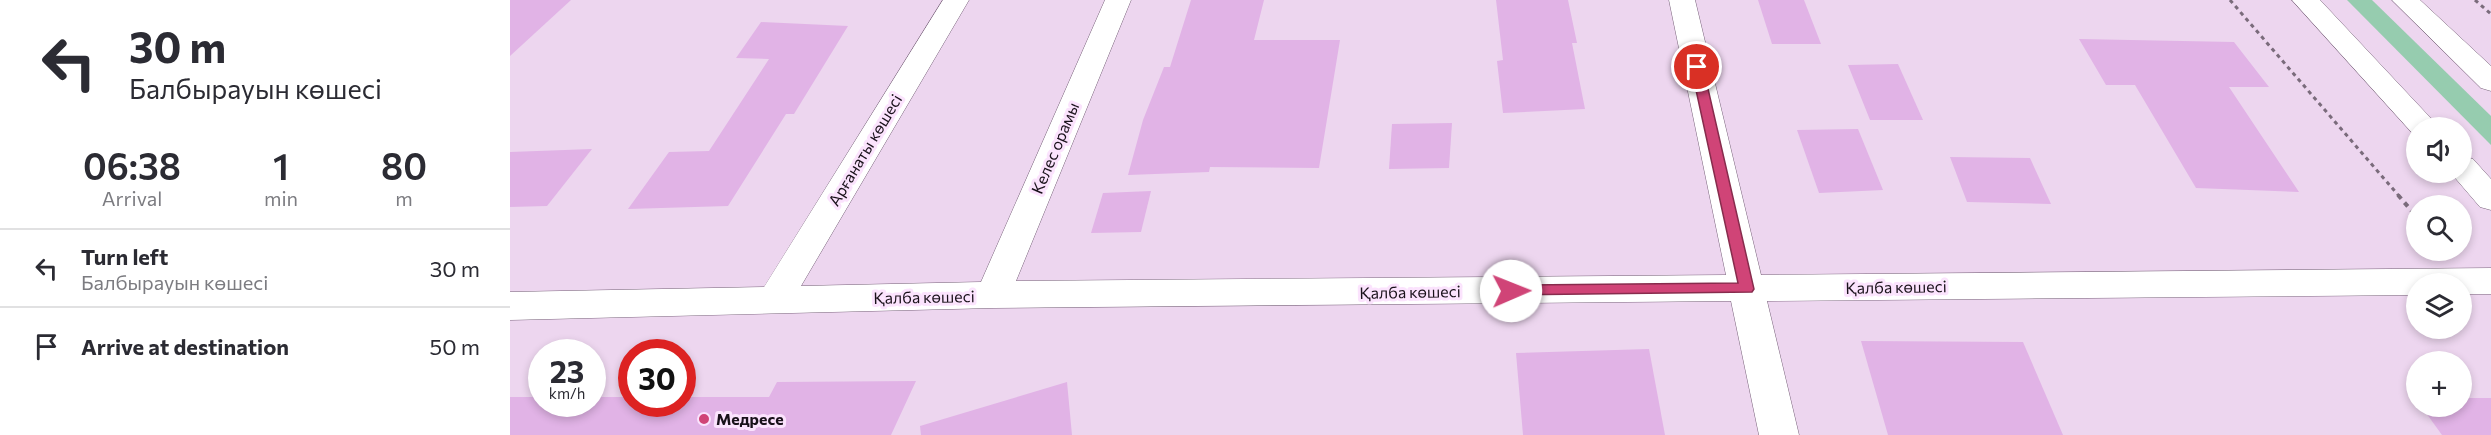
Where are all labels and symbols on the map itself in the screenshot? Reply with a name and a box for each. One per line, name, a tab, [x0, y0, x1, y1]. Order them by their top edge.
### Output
pin	[1671, 41, 1722, 92]
street label: Арғанаты көшесі	[824, 90, 905, 209]
street label: Келес орамы	[1027, 99, 1082, 196]
position arrow	[1479, 259, 1543, 323]
street label: Қалба көшесі	[1845, 276, 1947, 297]
street label: Қалба көшесі	[1359, 281, 1461, 302]
street label: Қалба көшесі	[873, 286, 975, 307]
speed limit sign: 30	[618, 339, 696, 417]
place label: Медресе	[716, 409, 784, 428]
marker: Медресе	[697, 412, 711, 426]

